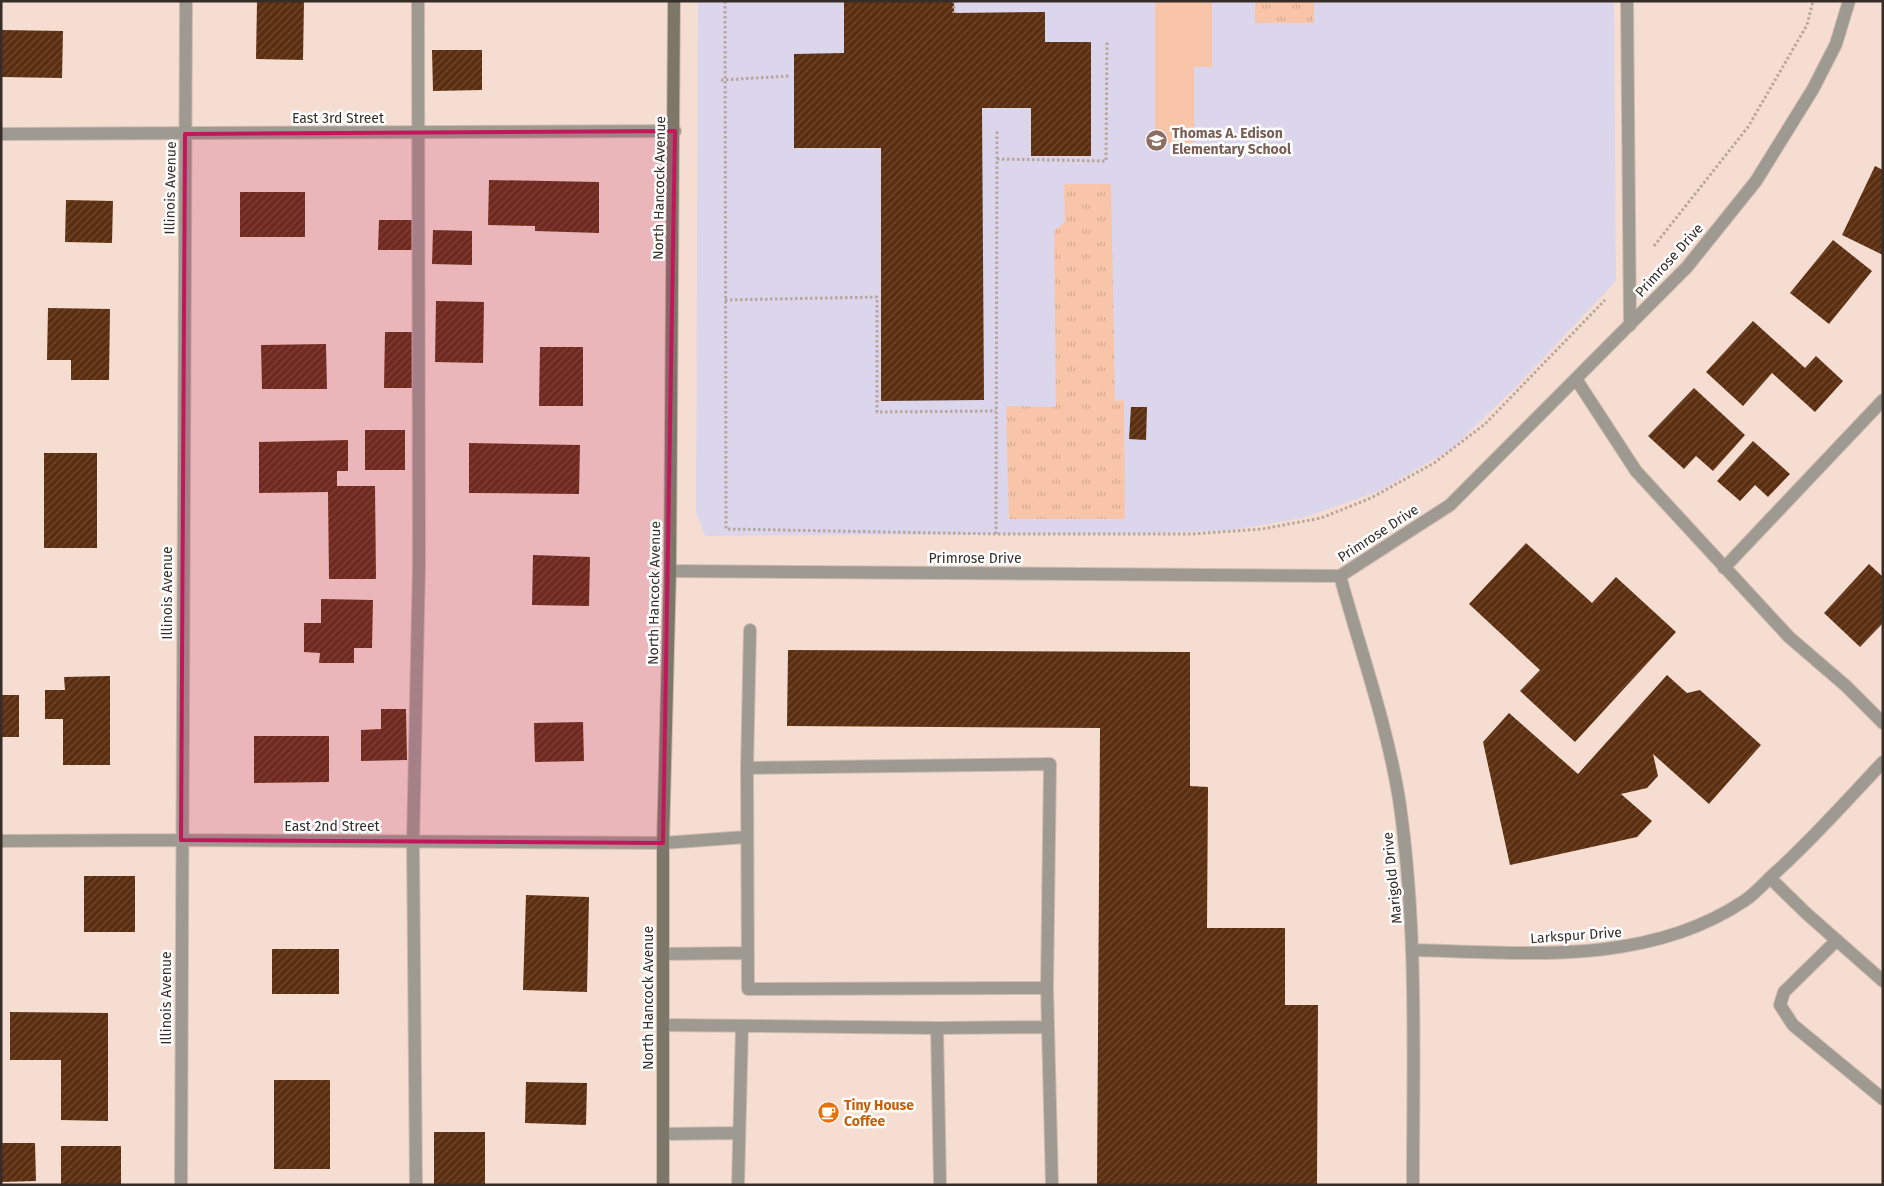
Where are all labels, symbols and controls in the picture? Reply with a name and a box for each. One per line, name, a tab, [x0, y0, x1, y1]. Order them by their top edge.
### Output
street label: East 3rd Street	[292, 110, 385, 127]
street label: North Hancock Avenue	[650, 116, 669, 260]
place label: Thomas A. Edison Elementary School	[1172, 125, 1292, 158]
school or university icon: Thomas A. Edison Elementary School	[1144, 129, 1168, 153]
street label: Illinois Avenue	[161, 141, 180, 235]
street label: Primrose Drive	[1632, 220, 1707, 301]
street label: Primrose Drive	[1335, 501, 1422, 566]
street label: North Hancock Avenue	[645, 521, 664, 665]
street label: Illinois Avenue	[159, 546, 176, 640]
street label: Primrose Drive	[928, 550, 1022, 567]
street label: East 2nd Street	[284, 818, 381, 835]
street label: Marigold Drive	[1379, 831, 1406, 925]
street label: Larkspur Drive	[1530, 924, 1622, 947]
street label: North Hancock Avenue	[640, 926, 657, 1070]
street label: Illinois Avenue	[158, 951, 175, 1045]
place label: Tiny House Coffee	[844, 1097, 914, 1130]
cafe icon: Tiny House Coffee	[816, 1101, 840, 1125]

